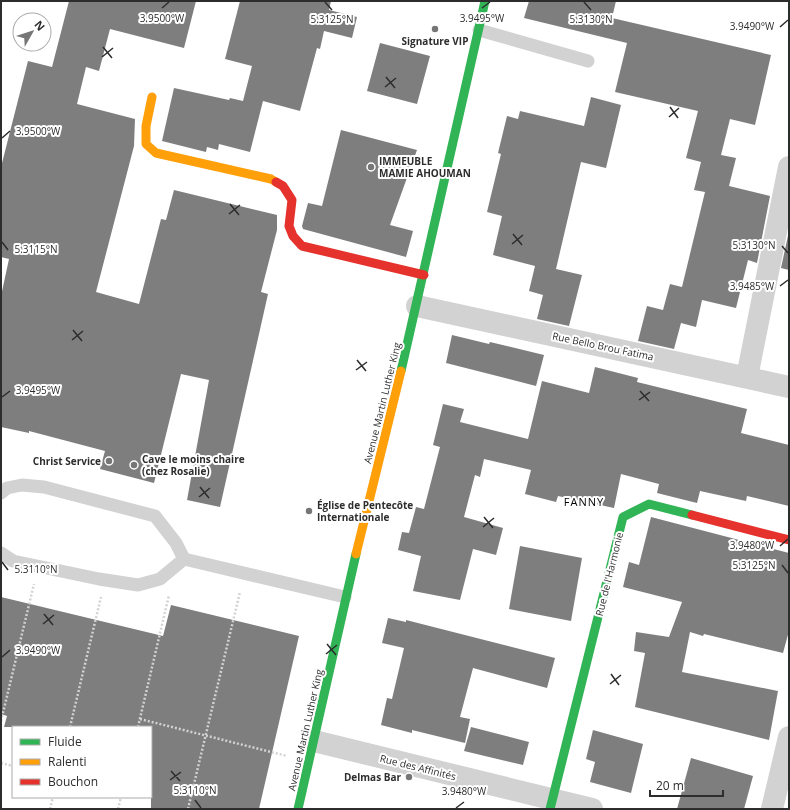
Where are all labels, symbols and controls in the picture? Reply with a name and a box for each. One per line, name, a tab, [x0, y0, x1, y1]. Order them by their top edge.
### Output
text: 3.9500°W	[140, 11, 185, 25]
text: 3.9495°W	[460, 11, 505, 25]
north arrow	[12, 12, 52, 52]
text: 5.3125°N	[310, 12, 354, 26]
text: 5.3130°N	[569, 12, 613, 26]
text: N	[32, 17, 49, 34]
text: 3.9490°W	[730, 19, 775, 33]
marker: Signature VIP	[430, 24, 440, 34]
place label: Signature VIP	[402, 34, 468, 48]
text: 3.9500°W	[16, 124, 61, 138]
place label: IMMEUBLE MAMIE AHOUMAN	[379, 154, 471, 180]
marker: IMMEUBLE MAMIE AHOUMAN	[366, 162, 376, 172]
text: 5.3130°N	[732, 238, 776, 252]
text: 5.3115°N	[14, 242, 58, 256]
text: 3.9485°W	[730, 279, 775, 293]
street label: Rue Bello Brou Fatima	[551, 328, 655, 364]
street label: Avenue Martin Luther King	[360, 340, 404, 465]
text: 3.9495°W	[16, 383, 61, 397]
place label: Cave le moins chaire (chez Rosalie)	[142, 452, 245, 478]
place label: Christ Service	[33, 454, 101, 468]
marker: Christ Service	[104, 456, 114, 466]
marker: Cave le moins chaire (chez Rosalie)	[129, 460, 139, 470]
district label: FANNY	[564, 494, 604, 509]
place label: Église de Pentecôte Internationale	[317, 498, 413, 524]
marker: Église de Pentecôte Internationale	[304, 506, 314, 516]
street label: Rue de l'Harmonie	[592, 530, 626, 617]
text: 3.9480°W	[730, 538, 775, 552]
text: 5.3125°N	[732, 558, 776, 572]
text: 5.3110°N	[14, 562, 58, 576]
text: 3.9490°W	[16, 643, 61, 657]
street label: Avenue Martin Luther King	[284, 667, 326, 792]
legend	[12, 726, 152, 798]
text: Fluide	[48, 733, 82, 750]
street label: Rue des Affinités	[379, 751, 458, 783]
text: Ralenti	[48, 753, 87, 770]
place label: Delmas Bar	[344, 770, 401, 784]
marker: Delmas Bar	[404, 772, 414, 782]
scale bar	[650, 772, 723, 798]
text: Bouchon	[48, 773, 98, 790]
text: 20 m	[656, 777, 684, 794]
text: 5.3110°N	[173, 783, 217, 797]
text: 3.9480°W	[442, 784, 487, 798]

